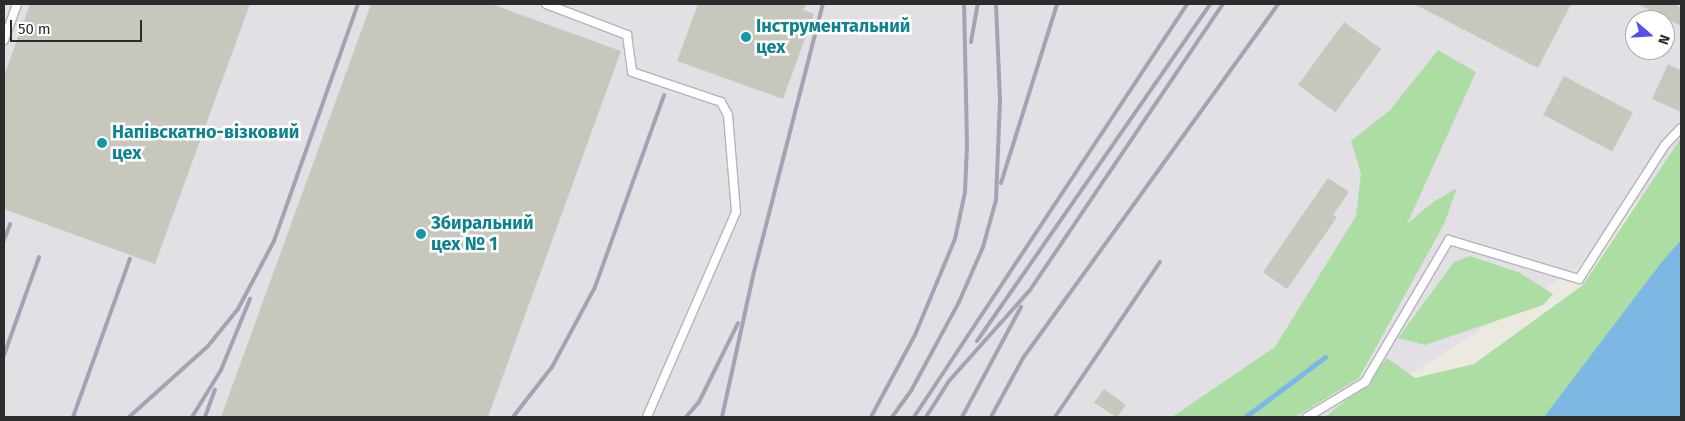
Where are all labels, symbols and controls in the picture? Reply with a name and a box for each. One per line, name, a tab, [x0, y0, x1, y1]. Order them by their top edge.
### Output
scale bar	[12, 10, 145, 42]
north arrow	[1625, 10, 1675, 60]
place label: Інструментальний цех	[756, 16, 910, 58]
text: 50 m	[18, 20, 51, 38]
marker: Інструментальний цех	[740, 31, 752, 43]
text: N	[1654, 33, 1673, 47]
place label: Напівскатно-візковий цех	[112, 122, 299, 164]
marker: Напівскатно-візковий цех	[96, 137, 108, 149]
place label: Збиральний цех № 1	[431, 213, 534, 255]
marker: Збиральний цех № 1	[415, 228, 427, 240]

